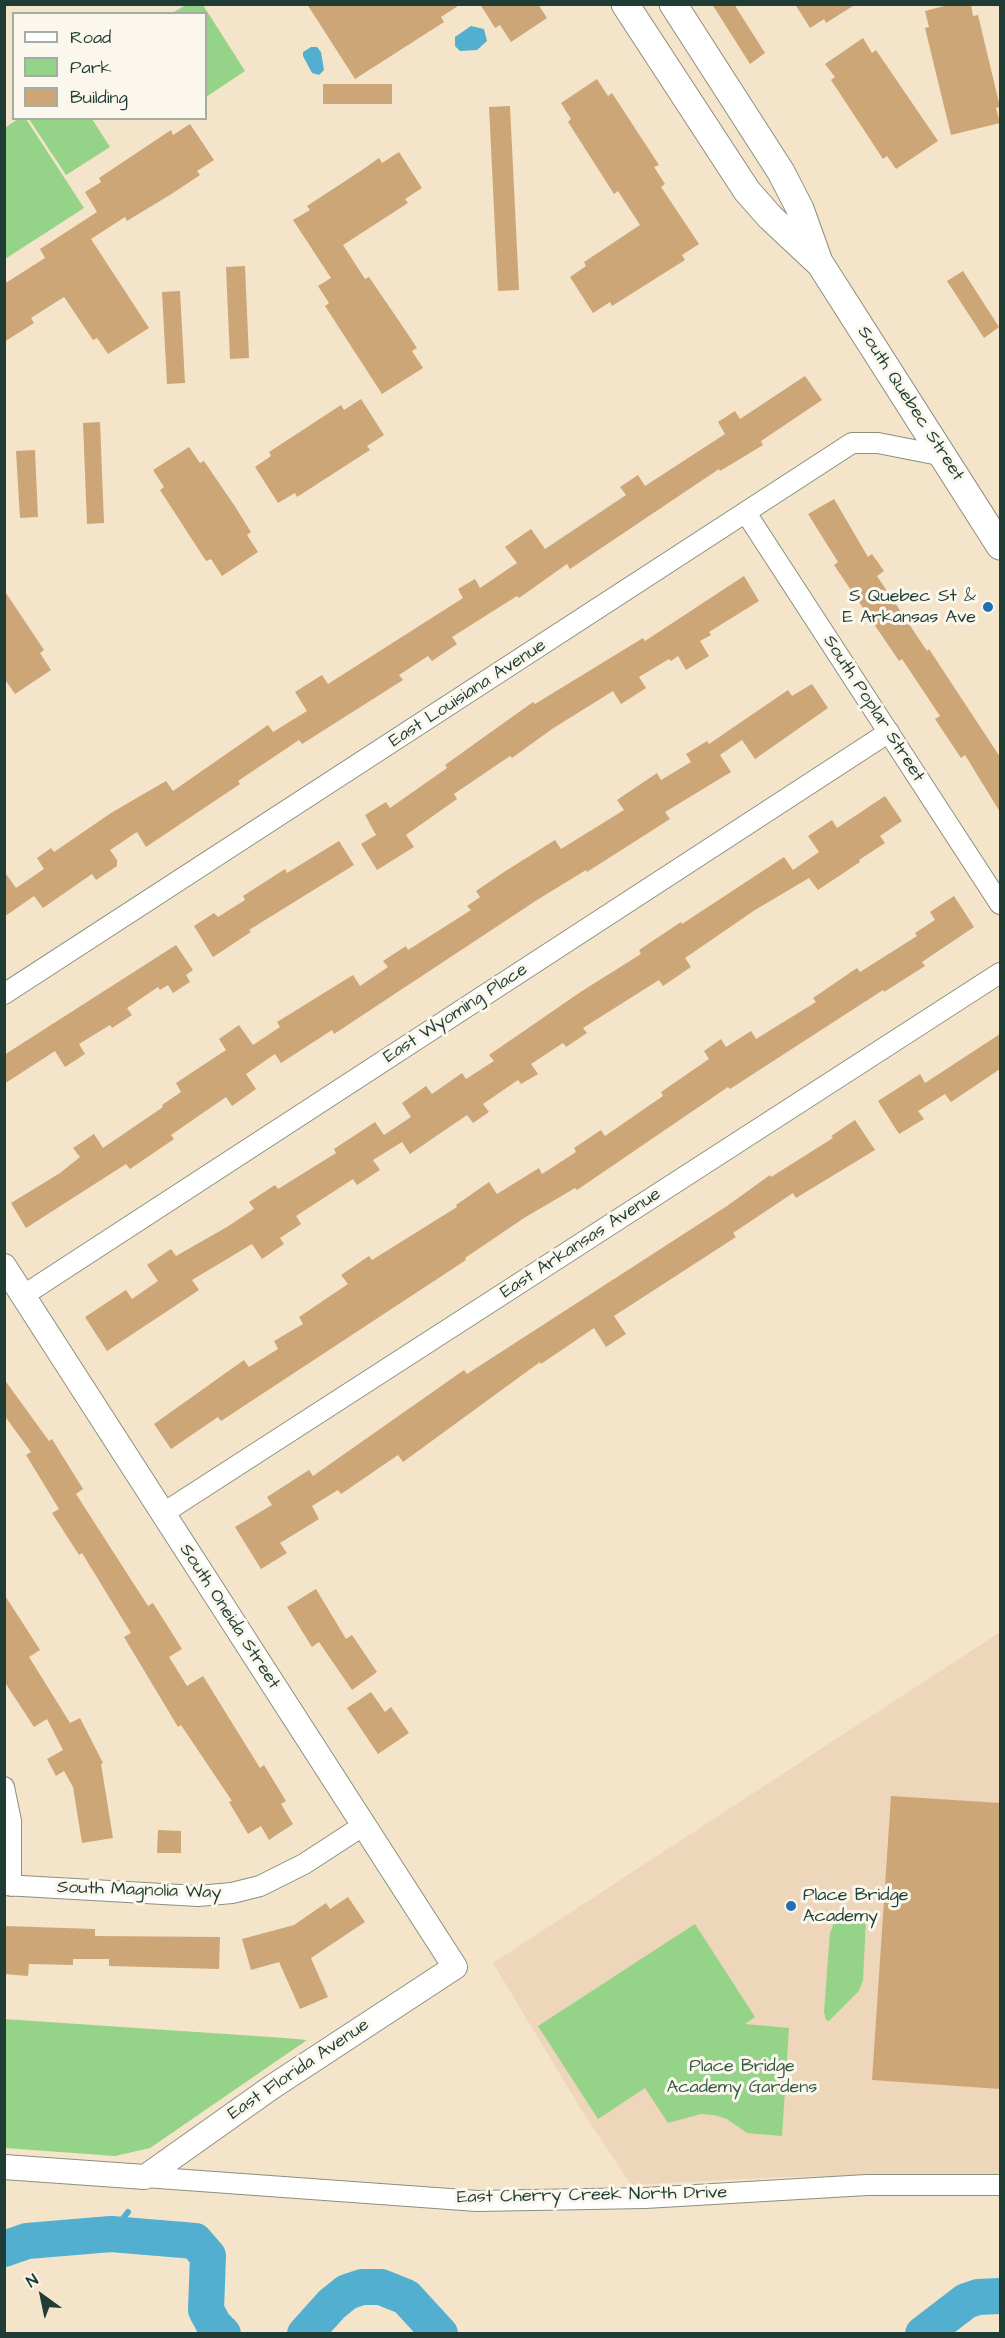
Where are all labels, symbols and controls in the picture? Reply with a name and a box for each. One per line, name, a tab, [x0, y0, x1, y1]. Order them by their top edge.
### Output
legend	[12, 12, 207, 120]
text: Road	[70, 25, 111, 50]
text: Park	[70, 55, 112, 80]
text: Building	[70, 85, 128, 110]
street label: South Quebec Street	[852, 323, 968, 485]
place label: S Quebec St & E Arkansas Ave	[842, 586, 976, 628]
marker: S Quebec St & E Arkansas Ave	[981, 600, 995, 614]
street label: South Poplar Street	[818, 632, 928, 786]
street label: East Louisiana Avenue	[386, 635, 550, 753]
street label: East Wyoming Place	[380, 959, 532, 1069]
street label: East Arkansas Avenue	[497, 1184, 665, 1304]
street label: South Oneida Street	[174, 1540, 284, 1694]
street label: South Magnolia Way	[56, 1877, 222, 1905]
place label: Place Bridge Academy	[803, 1885, 909, 1928]
marker: Place Bridge Academy	[784, 1899, 798, 1913]
street label: East Florida Avenue	[224, 2015, 374, 2125]
park label: Place Bridge Academy Gardens	[667, 2056, 817, 2098]
street label: East Cherry Creek North Drive	[457, 2183, 727, 2209]
north arrow	[12, 2266, 72, 2326]
text: N	[22, 2269, 42, 2293]

